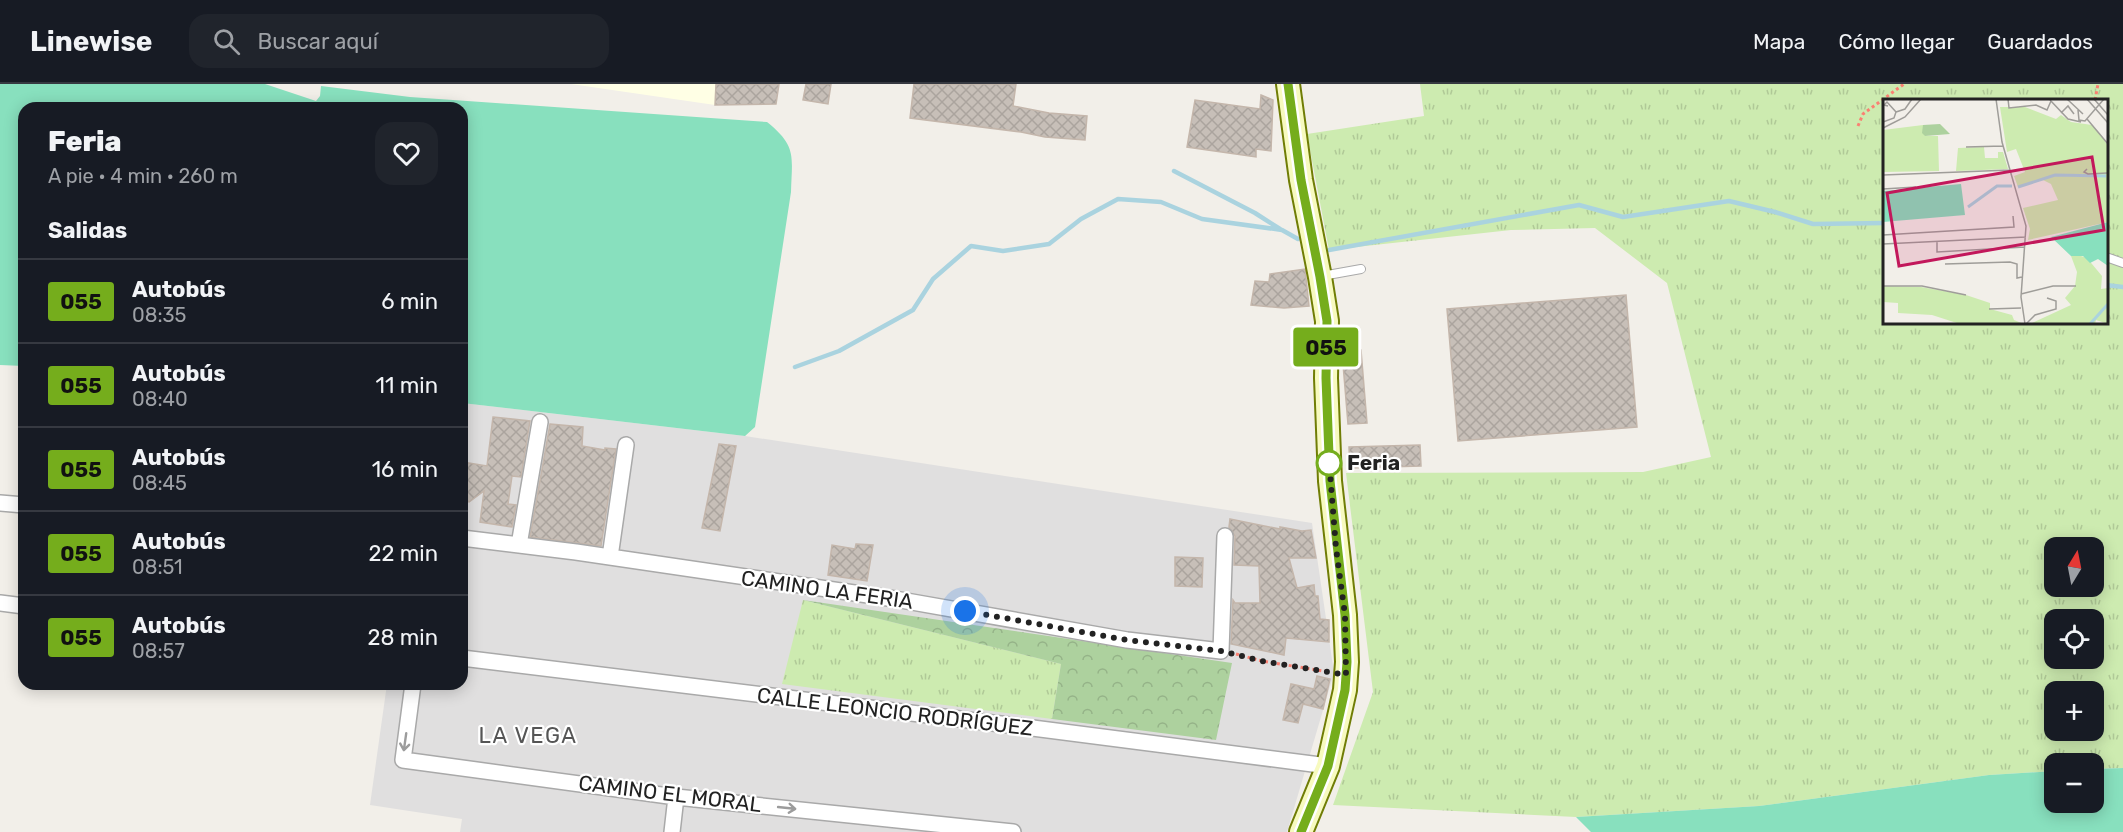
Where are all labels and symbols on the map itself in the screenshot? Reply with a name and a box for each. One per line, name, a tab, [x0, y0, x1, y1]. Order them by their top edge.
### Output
inset map	[1883, 99, 2108, 324]
line badge: 055	[1292, 328, 1360, 366]
marker: Feria	[1316, 450, 1342, 476]
place label: Feria	[1347, 450, 1400, 475]
north arrow	[2044, 537, 2104, 597]
street label: CAMINO LA FERIA	[740, 565, 915, 614]
your location	[950, 596, 980, 626]
street label: CALLE LEONCIO RODRÍGUEZ	[756, 682, 1035, 741]
district label: LA VEGA	[479, 722, 577, 749]
one-way arrow	[399, 732, 410, 751]
street label: CAMINO EL MORAL	[577, 770, 763, 817]
one-way arrow	[776, 803, 796, 814]

